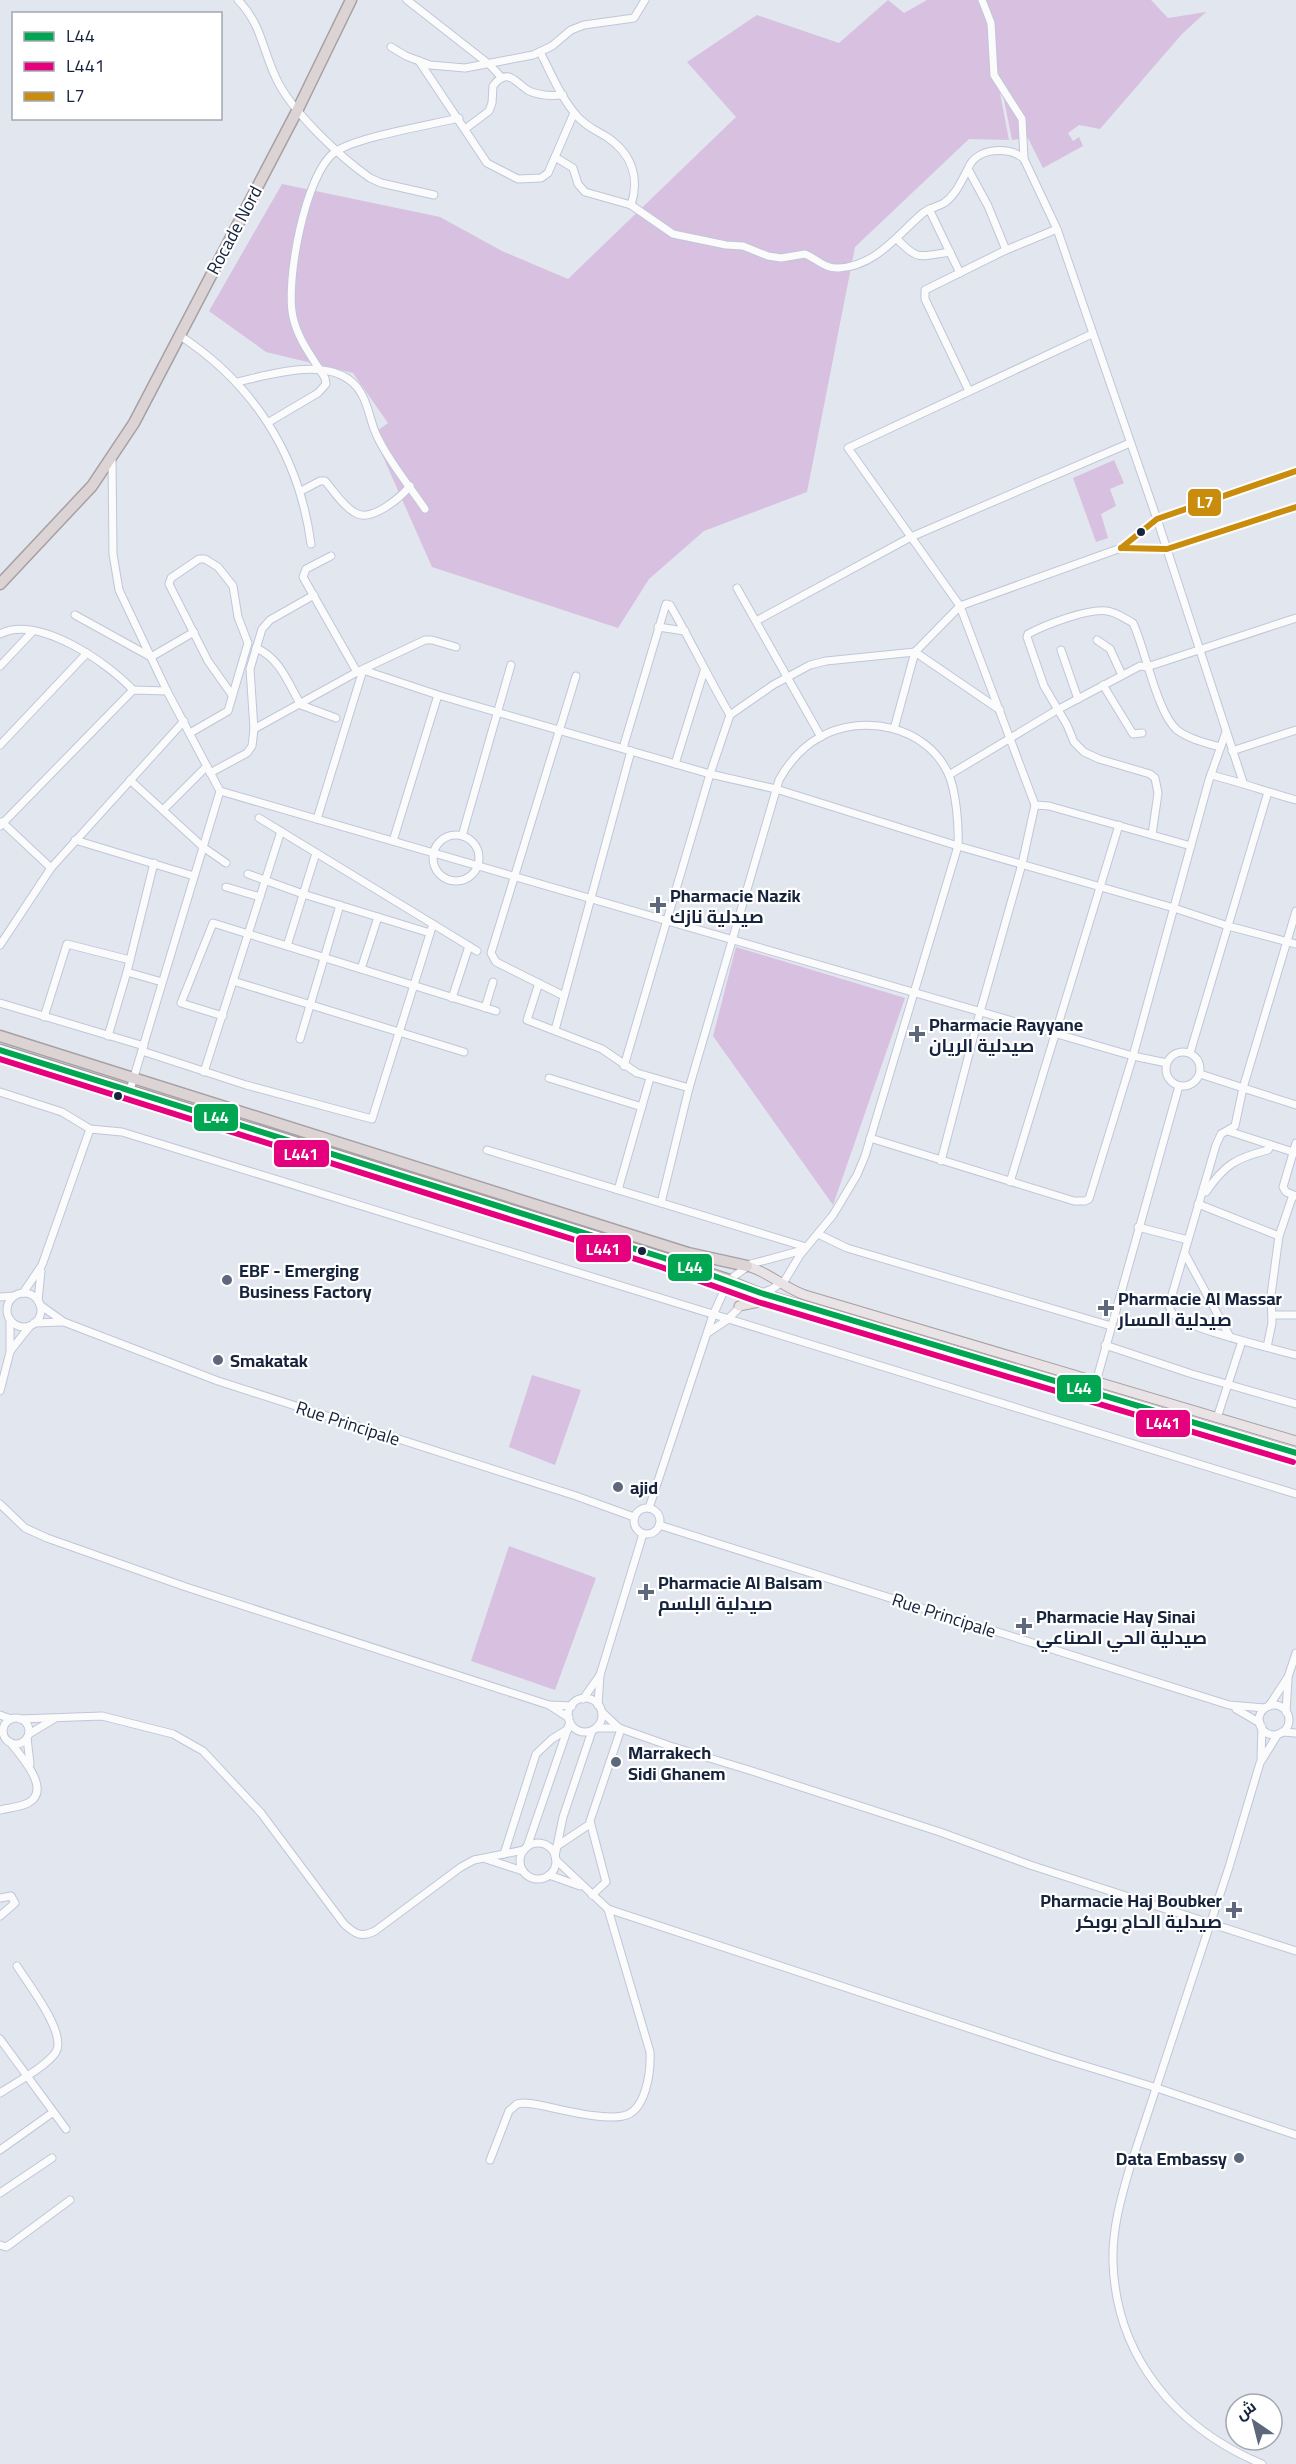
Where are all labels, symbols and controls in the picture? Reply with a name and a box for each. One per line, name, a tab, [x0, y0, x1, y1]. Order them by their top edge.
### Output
legend	[12, 12, 222, 120]
text: L44	[66, 19, 95, 52]
text: L441	[66, 49, 105, 82]
text: L7	[66, 79, 85, 112]
street label: Rocade Nord	[197, 179, 271, 281]
text: L7	[1197, 487, 1213, 517]
line badge: L7	[1187, 488, 1222, 517]
unlabelled marker	[1135, 526, 1147, 538]
place label: Pharmacie Nazik صيدلية نازك	[670, 879, 801, 933]
marker: Pharmacie Nazik صيدلية نازك	[651, 898, 665, 912]
place label: Pharmacie Rayyane صيدلية الريان	[929, 1008, 1083, 1062]
marker: Pharmacie Rayyane صيدلية الريان	[910, 1027, 924, 1041]
unlabelled marker	[112, 1090, 124, 1102]
text: L44	[203, 1102, 229, 1132]
line badge: L44	[193, 1103, 239, 1132]
line badge: L441	[273, 1139, 330, 1168]
text: L441	[284, 1139, 318, 1169]
line badge: L441	[575, 1234, 632, 1263]
text: L441	[586, 1234, 620, 1264]
unlabelled marker	[636, 1245, 648, 1257]
text: L44	[677, 1252, 703, 1282]
line badge: L44	[667, 1253, 713, 1282]
place label: EBF - Emerging Business Factory	[239, 1254, 372, 1308]
marker: EBF - Emerging Business Factory	[220, 1273, 234, 1287]
place label: Pharmacie Al Massar صيدلية المسار	[1117, 1282, 1283, 1336]
marker: Pharmacie Al Massar صيدلية المسار	[1099, 1301, 1113, 1315]
place label: Smakatak	[230, 1344, 308, 1377]
marker: Smakatak	[211, 1353, 225, 1367]
text: L44	[1066, 1373, 1092, 1403]
line badge: L44	[1056, 1374, 1102, 1403]
street label: Rue Principale	[292, 1391, 404, 1455]
text: L441	[1146, 1408, 1180, 1438]
line badge: L441	[1135, 1409, 1191, 1438]
place label: ajid	[630, 1471, 658, 1504]
marker: ajid	[611, 1480, 625, 1494]
place label: Pharmacie Al Balsam صيدلية البلسم	[658, 1566, 823, 1620]
street label: Rue Principale	[888, 1583, 1000, 1647]
marker: Pharmacie Al Balsam صيدلية البلسم	[639, 1585, 653, 1599]
place label: Pharmacie Hay Sinai صيدلية الحي الصناعي	[1036, 1600, 1207, 1654]
marker: Pharmacie Hay Sinai صيدلية الحي الصناعي	[1017, 1619, 1031, 1633]
place label: Marrakech Sidi Ghanem	[628, 1736, 726, 1790]
marker: Marrakech Sidi Ghanem	[609, 1755, 623, 1769]
place label: Pharmacie Haj Boubker صيدلية الحاج بوبكر	[1040, 1884, 1223, 1938]
marker: Pharmacie Haj Boubker صيدلية الحاج بوبكر	[1227, 1903, 1241, 1917]
place label: Data Embassy	[1116, 2142, 1227, 2175]
marker: Data Embassy	[1232, 2151, 1246, 2165]
north arrow	[1224, 2392, 1284, 2452]
text: ش	[1228, 2392, 1262, 2428]

